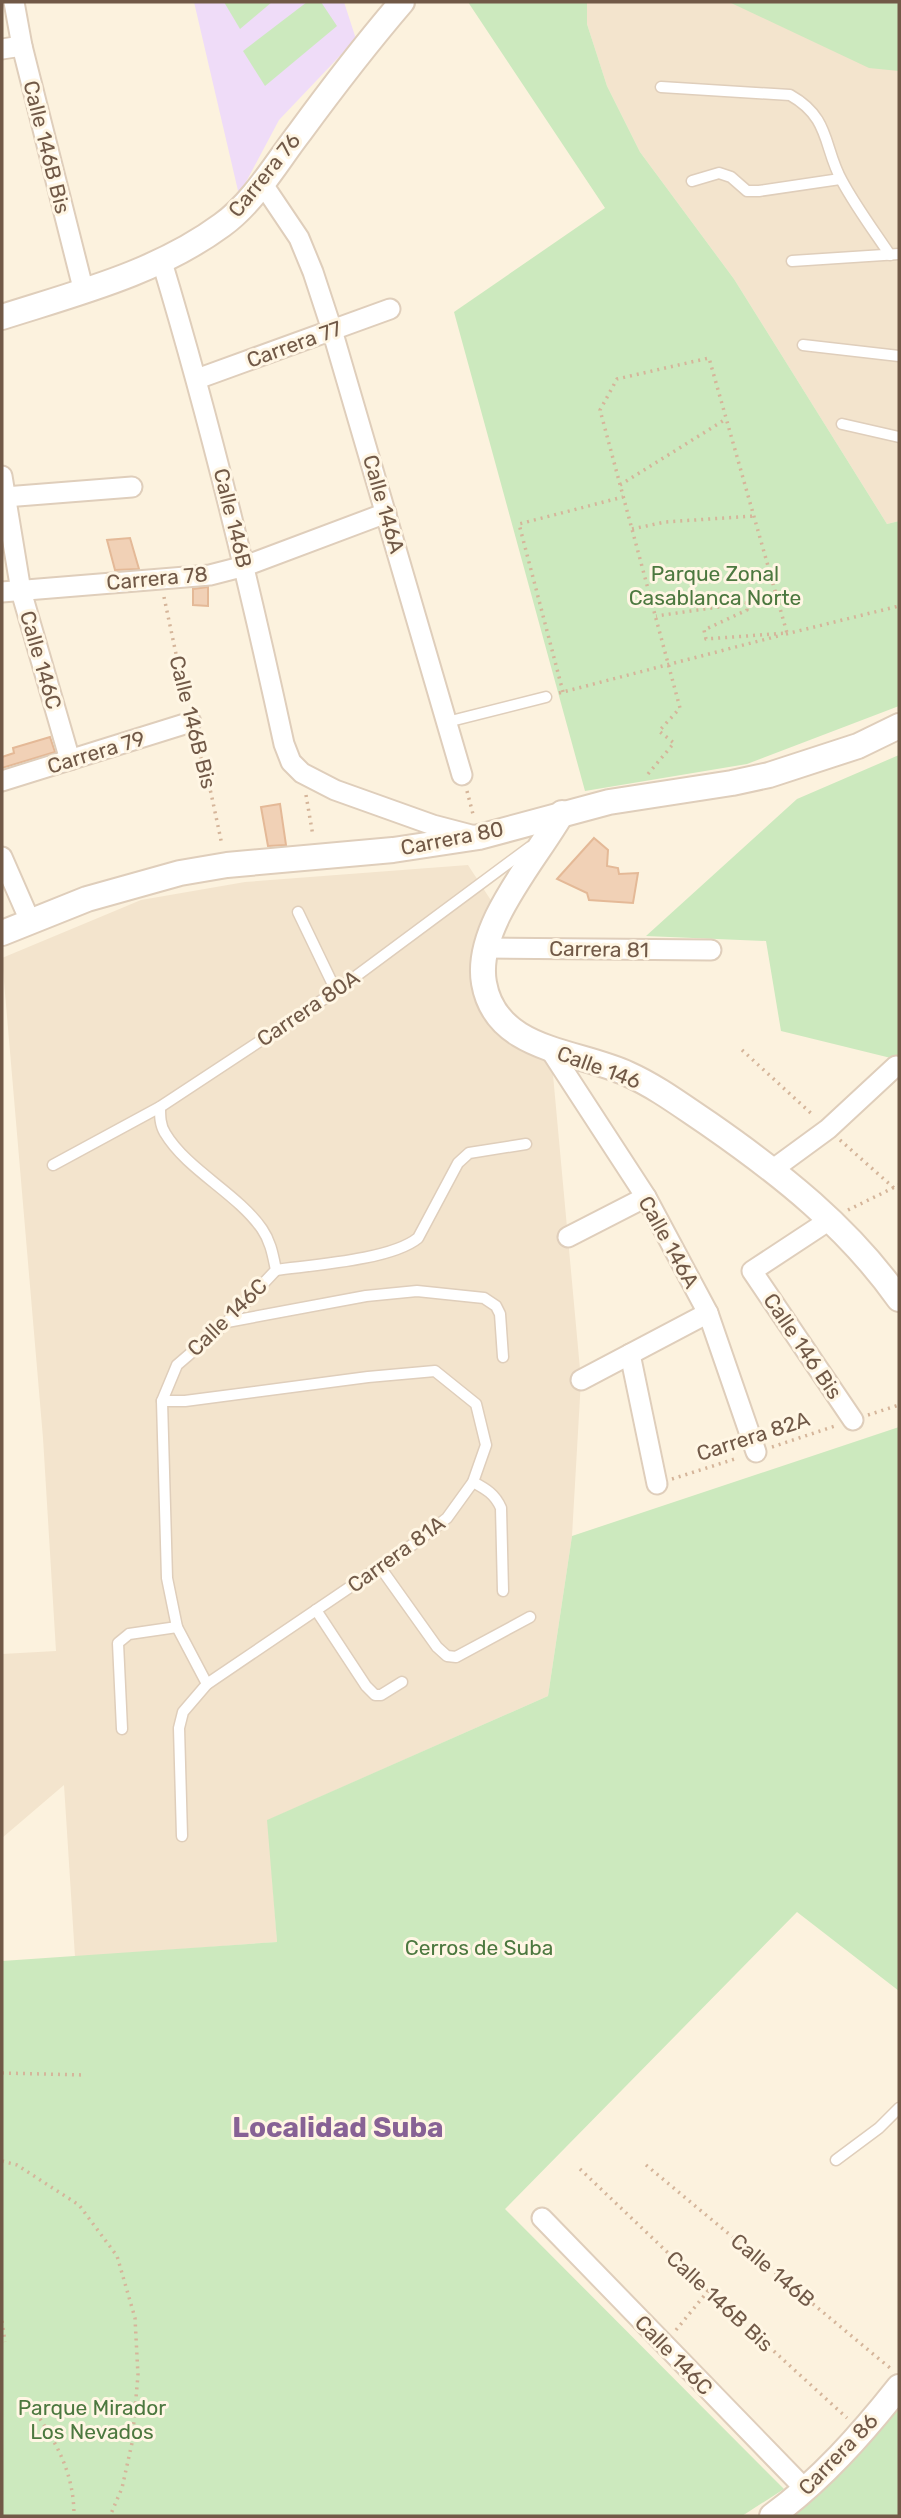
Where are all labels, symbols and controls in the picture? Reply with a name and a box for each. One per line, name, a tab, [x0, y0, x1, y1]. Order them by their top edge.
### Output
street label: Calle 146B Bis	[18, 78, 76, 216]
street label: Carrera 76	[223, 128, 305, 222]
street label: Carrera 77	[243, 315, 345, 373]
street label: Calle 146A	[358, 452, 410, 556]
street label: Calle 146B	[209, 466, 257, 570]
street label: Carrera 78	[105, 561, 209, 595]
park label: Parque Zonal Casablanca Norte	[629, 561, 801, 610]
street label: Calle 146C	[15, 608, 67, 712]
street label: Calle 146B Bis	[164, 653, 222, 791]
street label: Carrera 79	[44, 725, 148, 779]
street label: Carrera 80	[398, 816, 506, 860]
street label: Carrera 81	[549, 936, 649, 962]
street label: Carrera 80A	[252, 965, 364, 1051]
street label: Calle 146	[554, 1040, 644, 1094]
street label: Calle 146A	[633, 1192, 705, 1292]
street label: Calle 146C	[182, 1273, 272, 1361]
street label: Calle 146 Bis	[758, 1288, 848, 1404]
street label: Carrera 82A	[693, 1406, 813, 1466]
street label: Carrera 81A	[343, 1510, 449, 1598]
park label: Cerros de Suba	[405, 1935, 553, 1960]
district label: Localidad Suba	[232, 2111, 444, 2144]
street label: Calle 146B	[726, 2228, 820, 2312]
street label: Calle 146B Bis	[662, 2245, 778, 2357]
street label: Calle 146C	[630, 2310, 718, 2400]
park label: Parque Mirador Los Nevados	[18, 2395, 166, 2444]
street label: Carrera 86	[793, 2408, 883, 2500]

